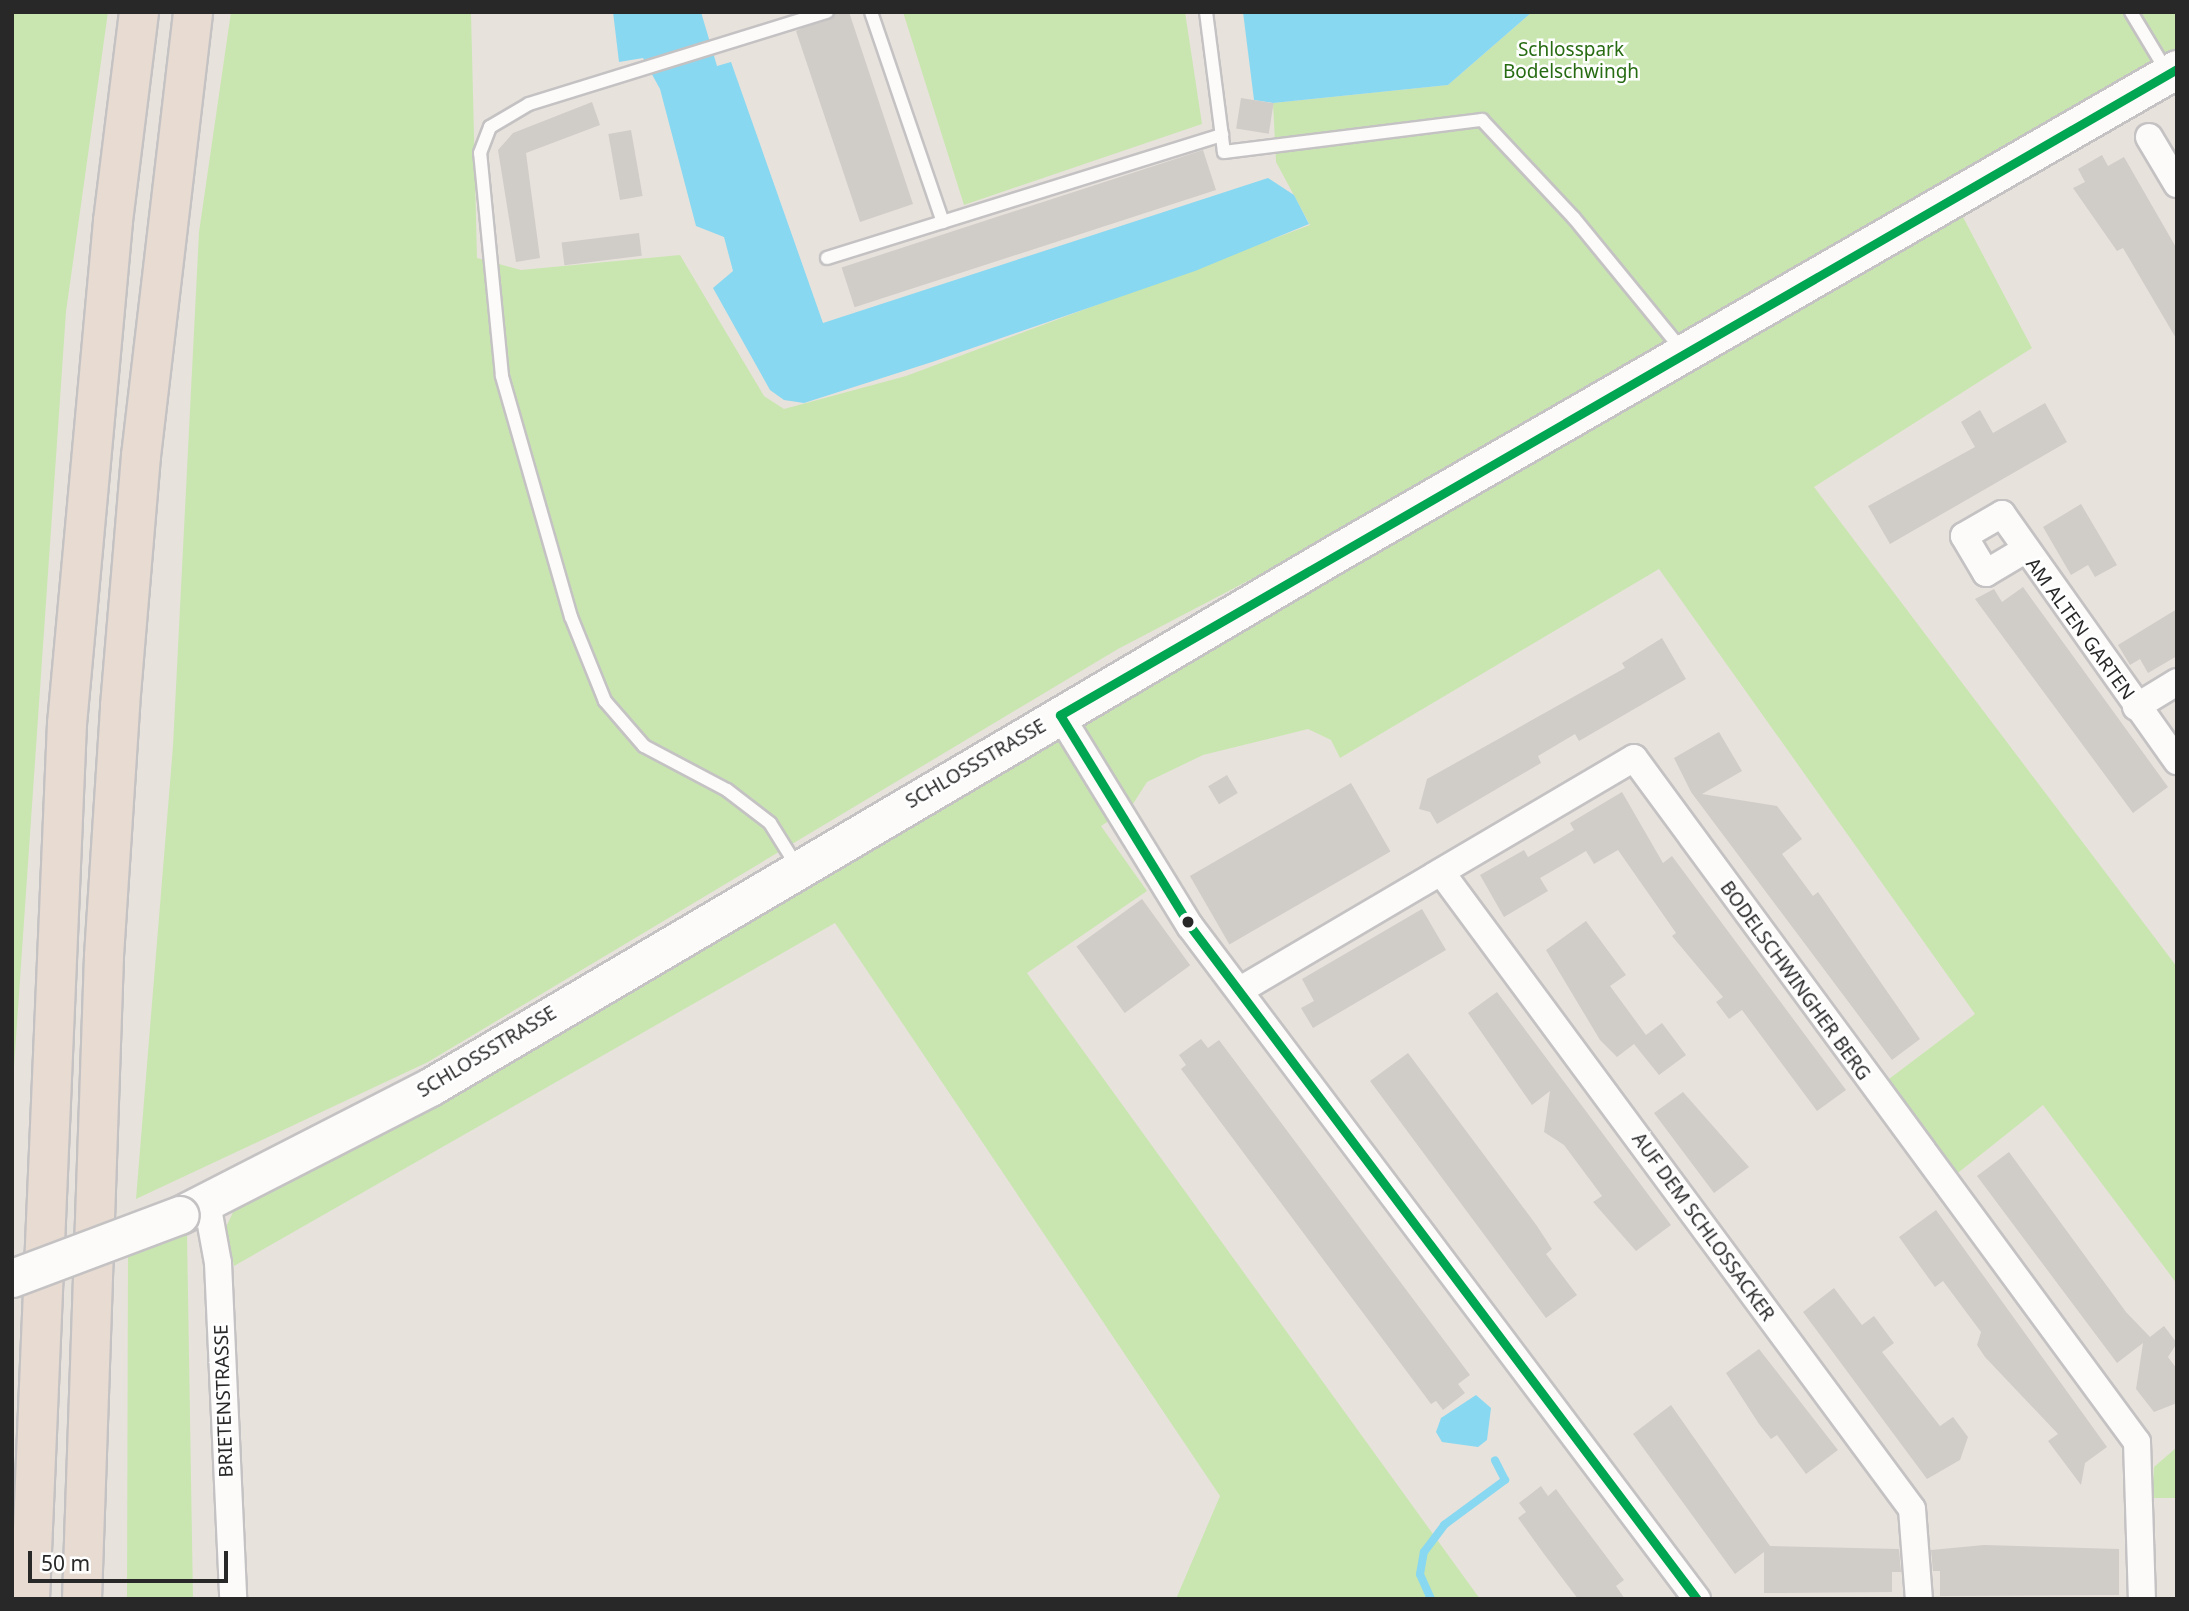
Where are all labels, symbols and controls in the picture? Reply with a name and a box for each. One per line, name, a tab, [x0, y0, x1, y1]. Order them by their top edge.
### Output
park label: Schlosspark Bodelschwingh	[1503, 39, 1639, 83]
street label: AM ALTEN GARTEN	[2021, 554, 2139, 704]
street label: SCHLOSSSTRASSE	[902, 715, 1050, 813]
street label: BODELSCHWINGHER BERG	[1715, 877, 1875, 1085]
unlabelled marker	[1181, 915, 1195, 929]
street label: SCHLOSSSTRASSE	[413, 1001, 561, 1103]
street label: AUF DEM SCHLOSSACKER	[1627, 1128, 1779, 1326]
street label: BRIETENSTRASSE	[210, 1324, 238, 1478]
scale bar	[32, 1538, 231, 1582]
text: 50 m	[41, 1549, 90, 1577]

